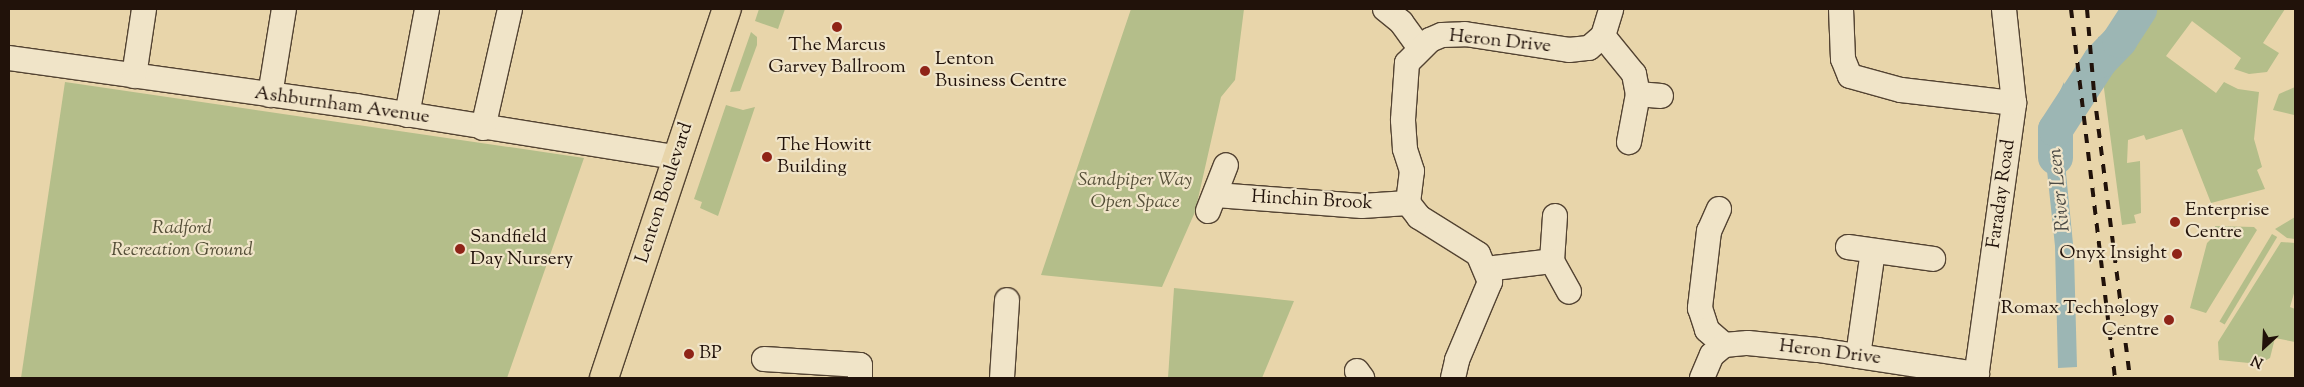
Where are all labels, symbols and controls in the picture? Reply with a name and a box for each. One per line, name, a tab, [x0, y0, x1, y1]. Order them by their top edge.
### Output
marker: The Marcus Garvey Ballroom	[831, 21, 843, 33]
street label: Heron Drive	[1448, 25, 1552, 59]
place label: The Marcus Garvey Ballroom	[768, 35, 906, 79]
place label: Lenton Business Centre	[935, 49, 1067, 93]
marker: Lenton Business Centre	[919, 65, 931, 77]
street label: Ashburnham Avenue	[253, 82, 431, 130]
street label: Lenton Boulevard	[631, 120, 699, 266]
place label: The Howitt Building	[777, 135, 872, 179]
street label: Faraday Road	[1983, 138, 2021, 250]
water label: River Leen	[2044, 147, 2076, 233]
marker: The Howitt Building	[761, 151, 773, 163]
park label: Sandpiper Way Open Space	[1078, 170, 1192, 214]
street label: Hinchin Brook	[1251, 186, 1373, 216]
place label: Enterprise Centre	[2185, 200, 2269, 244]
marker: Enterprise Centre	[2169, 216, 2181, 228]
park label: Radford Recreation Ground	[111, 218, 253, 262]
place label: Sandfield Day Nursery	[470, 227, 573, 271]
marker: Sandfield Day Nursery	[454, 243, 466, 255]
place label: Onyx Insight	[2059, 243, 2167, 265]
marker: Onyx Insight	[2171, 248, 2183, 260]
place label: Romax Technology Centre	[2001, 298, 2159, 342]
marker: Romax Technology Centre	[2163, 314, 2175, 326]
north arrow	[2239, 322, 2289, 372]
street label: Heron Drive	[1778, 335, 1882, 371]
place label: BP	[699, 343, 722, 365]
marker: BP	[683, 348, 695, 360]
text: N	[2248, 349, 2267, 372]

